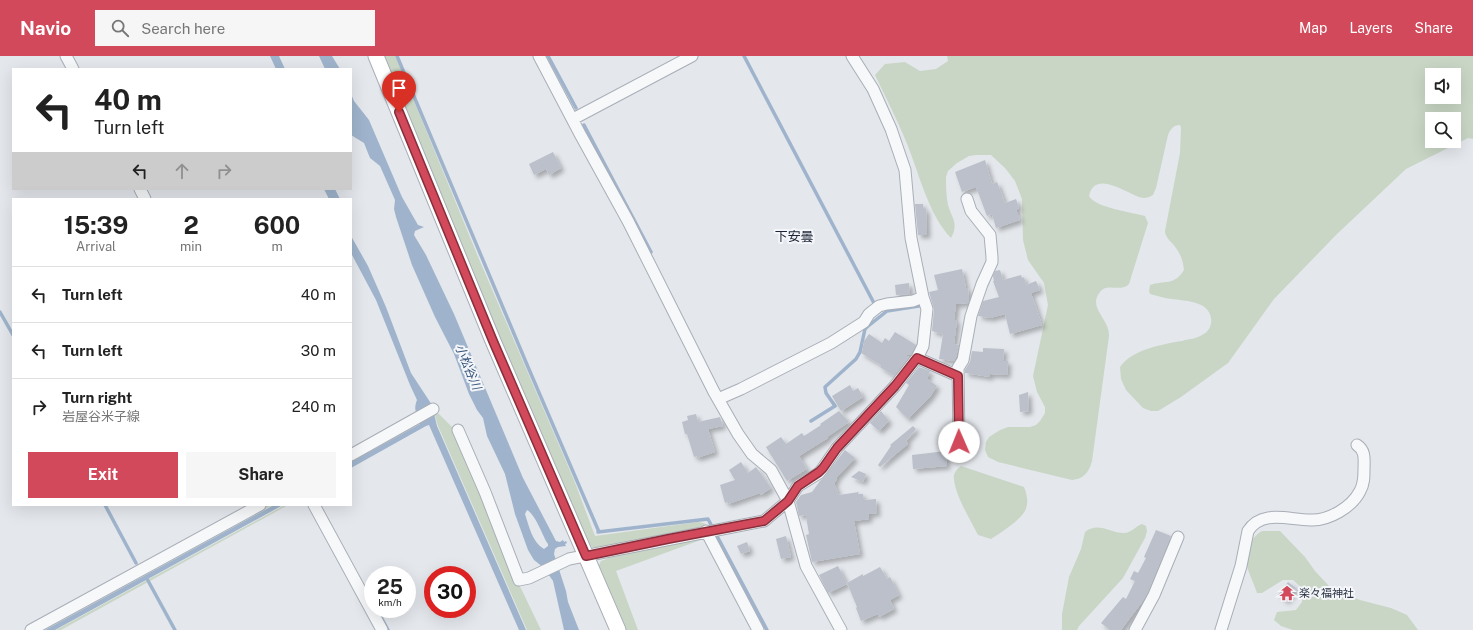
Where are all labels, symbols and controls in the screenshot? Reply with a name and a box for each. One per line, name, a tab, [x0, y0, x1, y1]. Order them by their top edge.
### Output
search box	[95, 10, 375, 46]
text: Navio	[20, 17, 71, 39]
icon: search	[109, 17, 131, 39]
text: Search here	[141, 20, 225, 37]
text: Map	[1299, 20, 1327, 36]
text: Layers	[1349, 20, 1393, 36]
text: Share	[1415, 20, 1453, 36]
map controls	[1425, 68, 1461, 148]
button: sound	[1425, 68, 1461, 104]
pin	[382, 71, 416, 112]
icon: arrive	[388, 77, 410, 99]
text: 40 m	[94, 83, 162, 116]
icon: left	[28, 84, 80, 136]
button: search	[1425, 112, 1461, 148]
text: Turn left	[94, 117, 164, 138]
icon: left	[129, 160, 151, 182]
icon: ahead	[171, 160, 193, 182]
icon: right	[213, 160, 235, 182]
text: 15:39	[64, 211, 128, 239]
text: 2	[183, 211, 199, 239]
text: 600	[254, 211, 300, 239]
district label: 下安曇	[774, 229, 814, 244]
text: Arrival	[76, 239, 116, 254]
text: min	[180, 239, 202, 254]
text: m	[271, 239, 283, 254]
icon: left	[28, 284, 50, 306]
text: Turn left	[62, 286, 123, 303]
text: 40 m	[301, 286, 336, 303]
icon: left	[28, 340, 50, 362]
text: Turn left	[62, 342, 123, 359]
text: 30 m	[301, 342, 336, 359]
water label: 小松谷川	[452, 342, 485, 394]
text: Turn right	[62, 389, 132, 406]
icon: right	[28, 396, 50, 418]
text: 240 m	[292, 398, 336, 415]
text: 岩屋谷米子線	[62, 409, 140, 424]
position arrow	[938, 421, 980, 463]
button: Exit	[28, 452, 178, 498]
button: Share	[186, 452, 336, 498]
speed limit sign: 30	[424, 566, 476, 618]
text: 25	[377, 575, 403, 599]
temple icon: 楽々福神社	[1278, 584, 1296, 602]
place label: 楽々福神社	[1299, 587, 1354, 599]
text: km/h	[378, 596, 402, 608]

